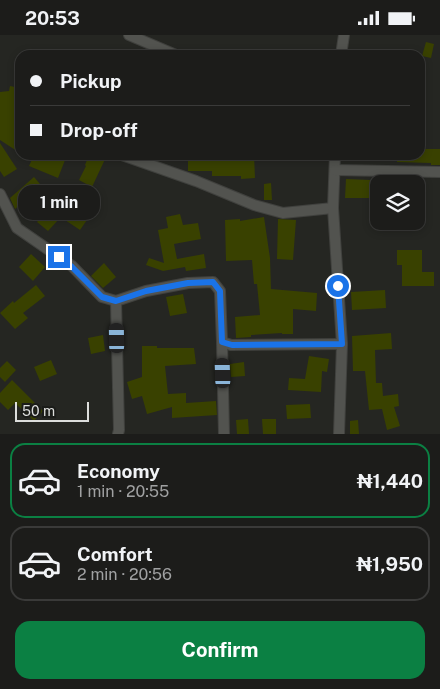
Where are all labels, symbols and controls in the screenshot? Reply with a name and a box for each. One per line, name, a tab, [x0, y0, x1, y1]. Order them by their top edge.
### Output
text: 20:53	[25, 7, 80, 29]
text: Pickup	[60, 70, 122, 92]
text: Drop-off	[60, 119, 137, 141]
map controls	[370, 175, 425, 230]
button: layers	[370, 175, 425, 230]
callout: 1 min	[18, 185, 100, 219]
text: 1 min	[40, 193, 78, 212]
route end	[48, 246, 70, 268]
route start	[327, 275, 349, 297]
car	[109, 323, 124, 353]
car	[214, 358, 231, 388]
scale bar	[15, 399, 89, 422]
text: 50 m	[22, 403, 55, 419]
icon: car	[17, 458, 62, 503]
text: Economy	[77, 460, 160, 482]
text: ₦1,440	[357, 470, 423, 492]
text: 1 min · 20:55	[77, 482, 169, 501]
icon: car	[17, 541, 62, 586]
text: Comfort	[77, 543, 153, 565]
text: ₦1,950	[356, 553, 423, 575]
text: 2 min · 20:56	[77, 565, 172, 584]
button: Confirm	[15, 621, 425, 679]

